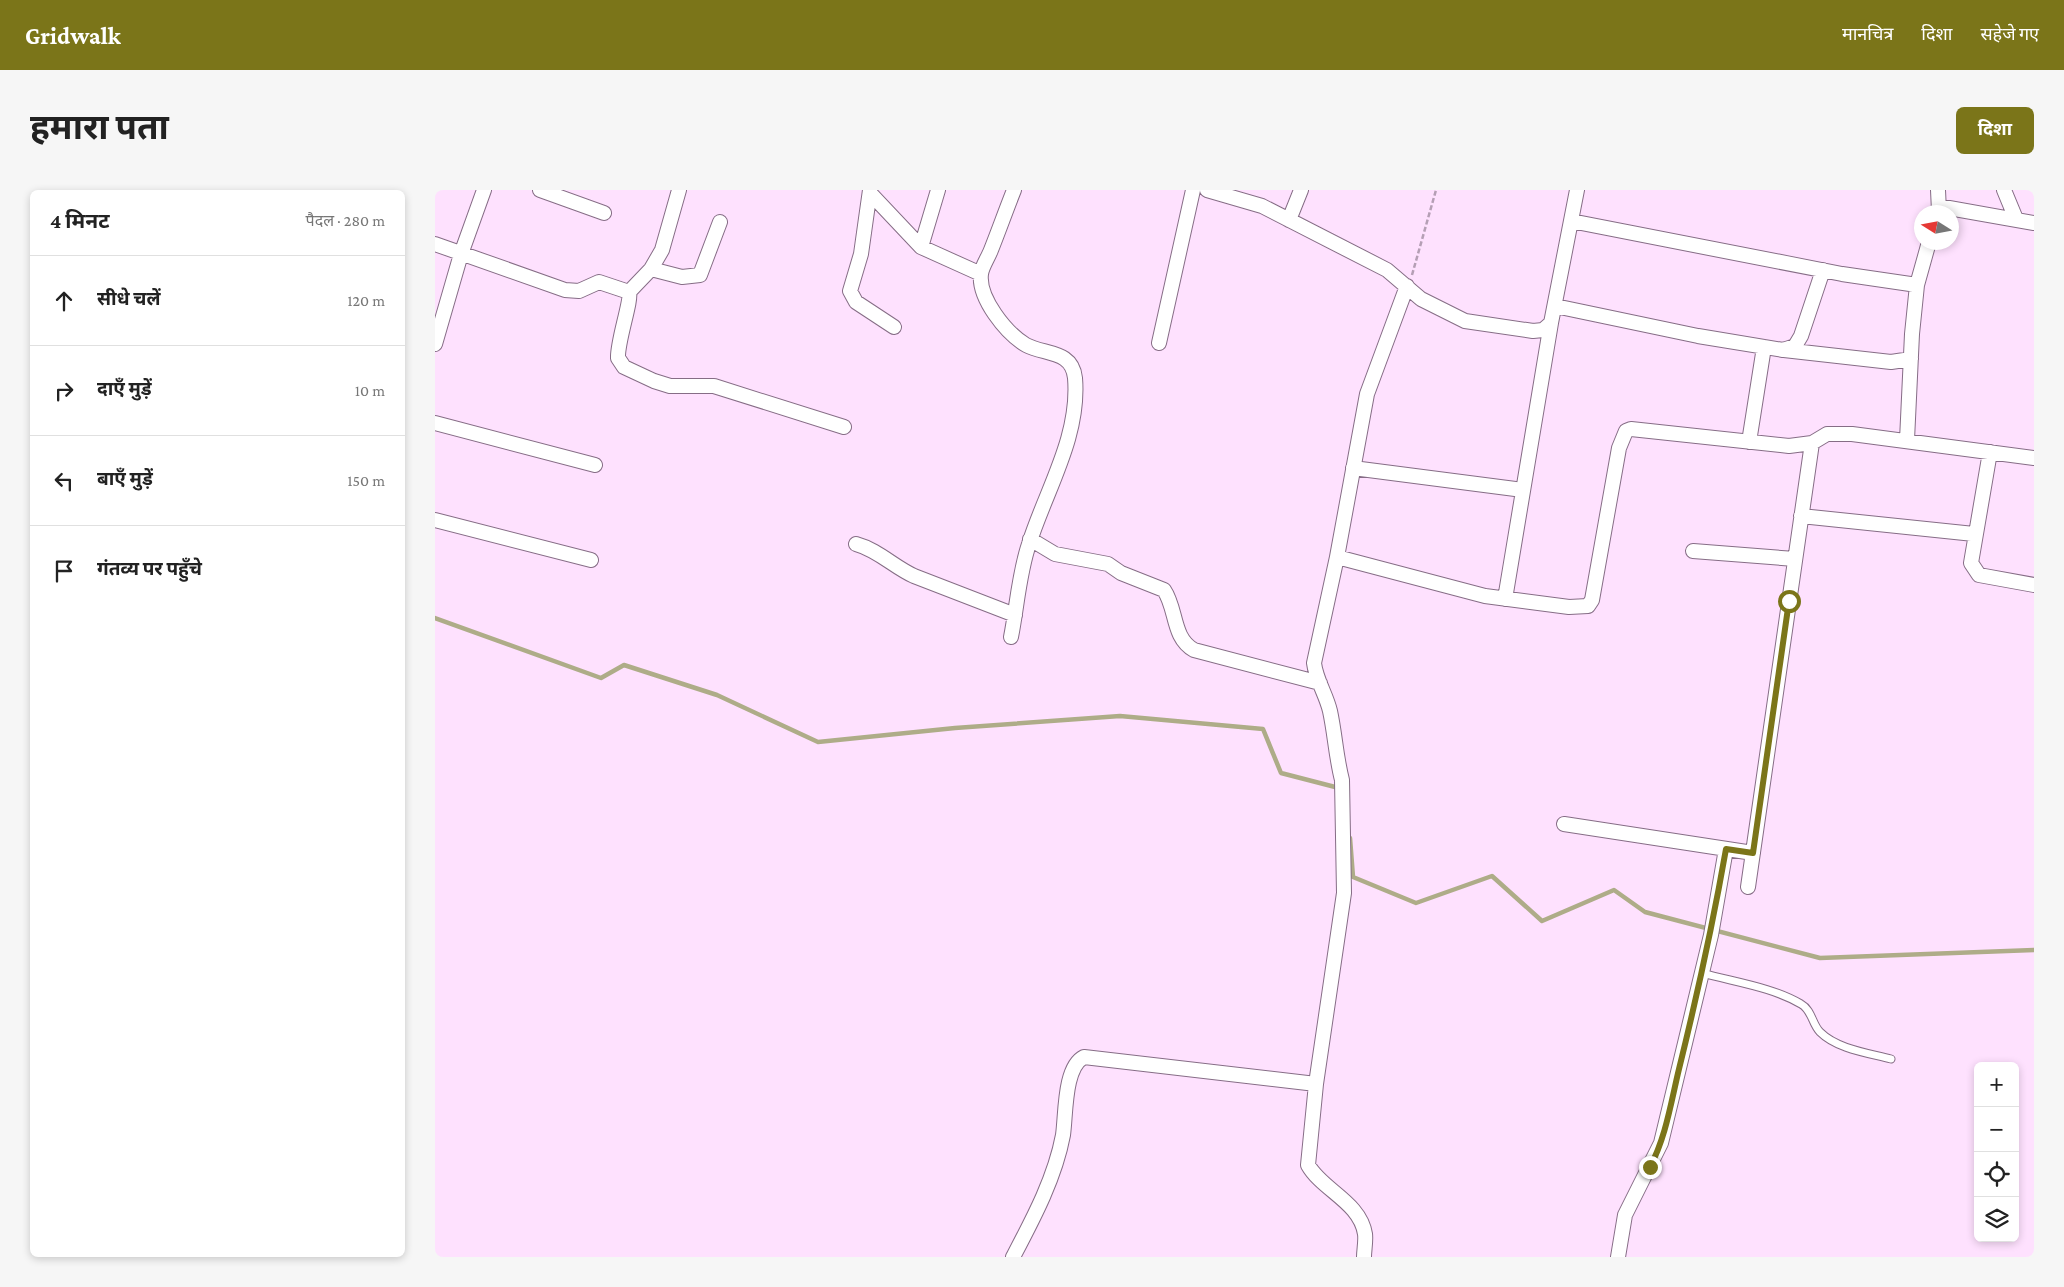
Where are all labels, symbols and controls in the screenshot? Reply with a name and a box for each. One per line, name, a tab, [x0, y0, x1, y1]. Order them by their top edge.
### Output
text: Gridwalk	[25, 22, 121, 49]
text: मानचित्र	[1842, 24, 1893, 44]
text: दिशा	[1921, 24, 1952, 44]
text: सहेजे गए	[1980, 24, 2039, 44]
button: दिशा	[1956, 107, 2034, 154]
text: हमारा पता	[30, 108, 169, 147]
north arrow	[1914, 205, 1959, 250]
text: 4 मिनट	[50, 209, 109, 233]
text: पैदल · 280 m	[306, 212, 385, 229]
icon: ahead	[50, 287, 78, 315]
text: सीधे चलें	[97, 288, 161, 309]
text: 120 m	[347, 292, 385, 309]
icon: right	[50, 377, 78, 405]
text: दाएँ मुड़ें	[97, 378, 152, 399]
text: 10 m	[355, 382, 385, 399]
icon: left	[50, 467, 78, 495]
text: बाएँ मुड़ें	[97, 468, 153, 489]
text: 150 m	[347, 472, 385, 489]
icon: arrive	[50, 557, 78, 585]
text: गंतव्य पर पहुँचे	[97, 558, 202, 579]
route start	[1778, 590, 1801, 613]
map controls	[1974, 1062, 2019, 1242]
button: +	[1974, 1062, 2019, 1107]
button: −	[1974, 1107, 2019, 1152]
button: locate	[1974, 1152, 2019, 1197]
route end	[1639, 1156, 1662, 1179]
button: layers	[1974, 1197, 2019, 1242]

